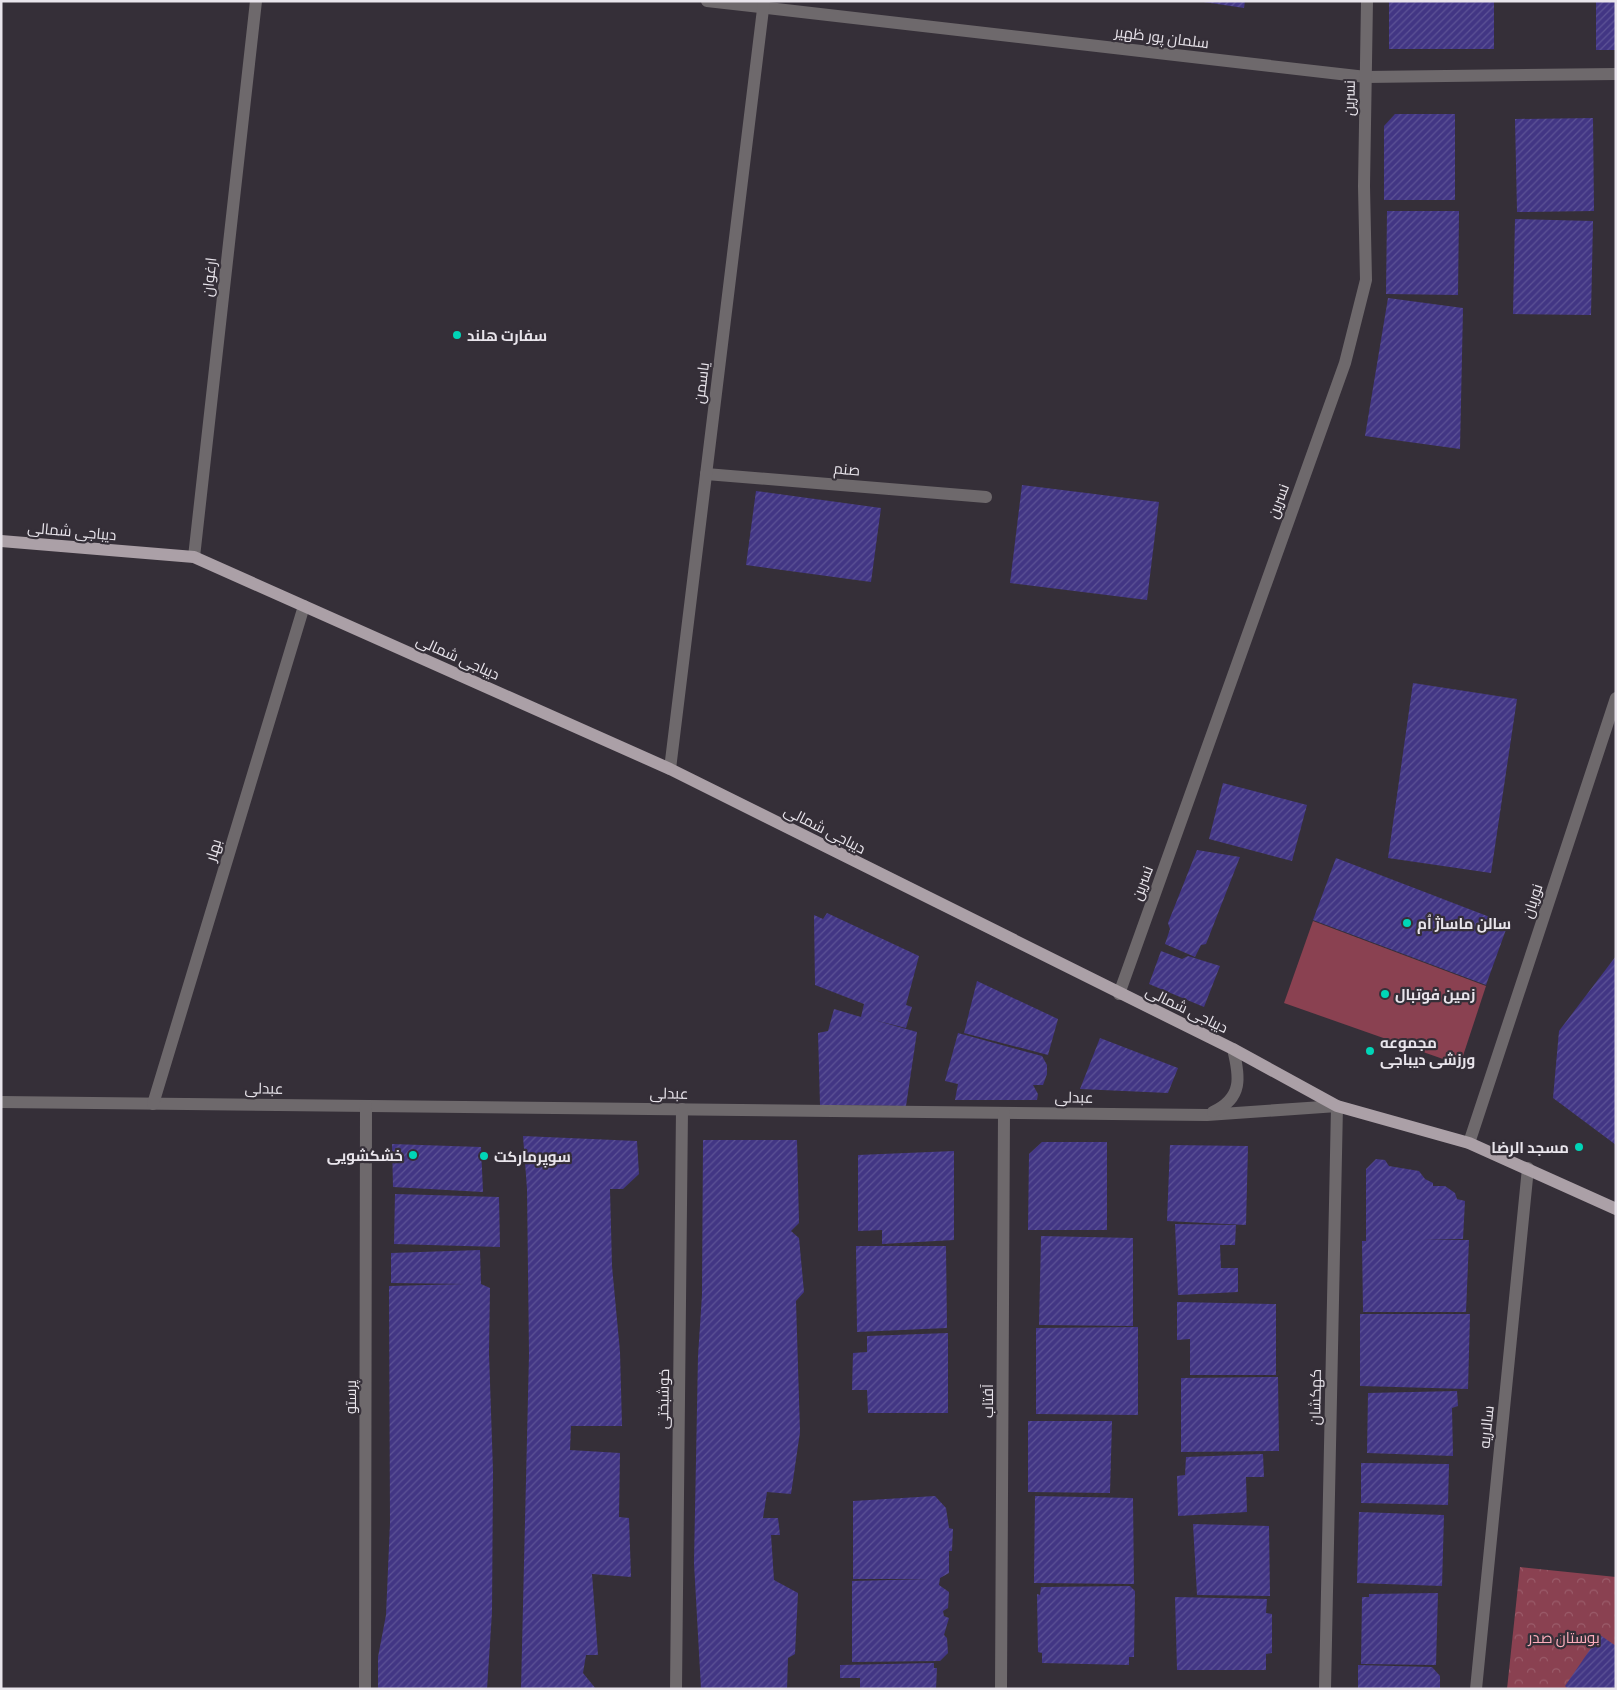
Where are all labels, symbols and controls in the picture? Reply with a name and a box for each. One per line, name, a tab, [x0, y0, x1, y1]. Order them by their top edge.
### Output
street label: سلمان پور ظهیر	[1113, 20, 1210, 54]
street label: نسرین	[1337, 80, 1361, 116]
street label: ارغوان	[195, 256, 223, 298]
place label: سفارت هلند	[467, 324, 547, 347]
marker: سفارت هلند	[451, 329, 463, 341]
street label: یاسمن	[687, 361, 715, 405]
street label: صنم	[833, 456, 861, 482]
street label: نسرین	[1261, 480, 1295, 522]
street label: دیباجی شمالی	[27, 516, 117, 546]
street label: دیباجی شمالی	[413, 628, 503, 686]
street label: دیباجی شمالی	[780, 798, 870, 860]
street label: بهار	[198, 836, 227, 865]
street label: نسرین	[1125, 862, 1159, 904]
street label: نوریان	[1516, 881, 1548, 921]
place label: سالن ماساژ اُم	[1417, 912, 1511, 935]
marker: سالن ماساژ اُم	[1401, 917, 1413, 929]
street label: دیباجی شمالی	[1142, 979, 1232, 1039]
place label: زمین فوتبال	[1395, 983, 1475, 1006]
marker: زمین فوتبال	[1379, 988, 1391, 1000]
place label: مجموعه ورزشی دیباجی	[1380, 1031, 1475, 1071]
marker: مجموعه ورزشی دیباجی	[1364, 1045, 1376, 1057]
street label: عبدلی	[244, 1076, 284, 1100]
street label: عبدلی	[649, 1081, 689, 1105]
street label: عبدلی	[1054, 1085, 1094, 1109]
place label: مسجد الرضا	[1491, 1136, 1569, 1159]
marker: مسجد الرضا	[1573, 1141, 1585, 1153]
place label: خشکشویی	[327, 1144, 403, 1167]
place label: سوپرمارکت	[494, 1145, 571, 1168]
marker: خشکشویی	[407, 1149, 419, 1161]
marker: سوپرمارکت	[478, 1150, 490, 1162]
street label: خوشبختی	[651, 1369, 675, 1429]
street label: کهکشان	[1303, 1369, 1327, 1425]
street label: پرستو	[339, 1380, 362, 1414]
street label: آفتاب	[976, 1384, 999, 1418]
street label: سالاریه	[1472, 1404, 1500, 1450]
park label: بوستان صدر	[1527, 1626, 1600, 1649]

